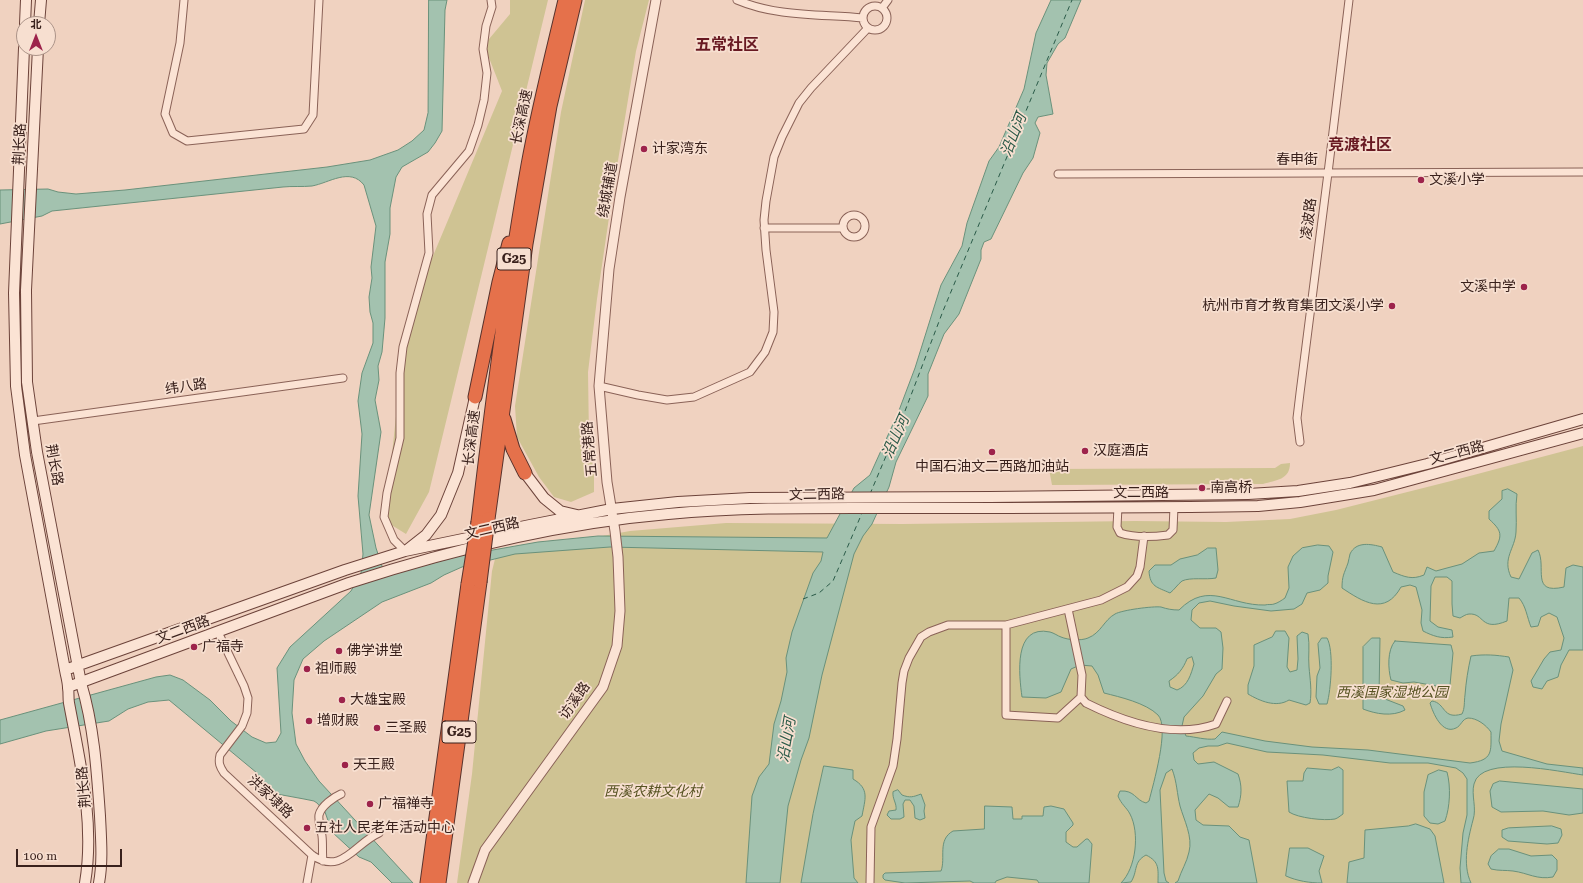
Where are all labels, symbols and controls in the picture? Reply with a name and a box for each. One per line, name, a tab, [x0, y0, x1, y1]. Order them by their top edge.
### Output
north arrow	[16, 16, 56, 56]
text: 北	[31, 18, 42, 31]
district label: 五常社区	[695, 35, 759, 55]
street label: 长深高速	[508, 88, 536, 146]
water label: 沿山河	[997, 111, 1031, 159]
street label: 荆长路	[11, 123, 29, 165]
district label: 竞渡社区	[1328, 135, 1392, 155]
place label: 计家湾东	[652, 141, 708, 157]
marker: 计家湾东	[639, 144, 649, 154]
street label: 春申街	[1276, 152, 1318, 168]
street label: 绕城辅道	[595, 161, 621, 219]
place label: 文溪小学	[1429, 172, 1485, 188]
marker: 文溪小学	[1416, 175, 1426, 185]
street label: 凌波路	[1298, 197, 1320, 241]
road number: G25	[497, 248, 531, 270]
place label: 文溪中学	[1460, 279, 1516, 295]
marker: 文溪中学	[1519, 282, 1529, 292]
place label: 杭州市育才教育集团文溪小学	[1202, 298, 1384, 314]
marker: 杭州市育才教育集团文溪小学	[1387, 301, 1397, 311]
street label: 纬八路	[164, 376, 208, 398]
street label: 长深高速	[460, 409, 484, 467]
water label: 沿山河	[879, 413, 913, 461]
street label: 五常港路	[579, 420, 601, 478]
street label: 文二西路	[1428, 438, 1486, 468]
street label: 荆长路	[42, 443, 66, 487]
place label: 汉庭酒店	[1093, 443, 1149, 459]
marker: 汉庭酒店	[1080, 446, 1090, 456]
marker: 中国石油文二西路加油站	[987, 447, 997, 457]
place label: 中国石油文二西路加油站	[915, 459, 1069, 475]
place label: 南高桥	[1210, 480, 1252, 496]
marker: 南高桥	[1197, 483, 1207, 493]
street label: 文二西路	[1113, 485, 1169, 501]
street label: 文二西路	[789, 486, 845, 504]
street label: 文二西路	[463, 515, 521, 543]
street label: 文二西路	[154, 613, 212, 647]
place label: 广福寺	[202, 639, 244, 655]
marker: 广福寺	[189, 642, 199, 652]
place label: 佛学讲堂	[347, 643, 403, 659]
marker: 佛学讲堂	[334, 646, 344, 656]
place label: 祖师殿	[315, 661, 357, 677]
marker: 祖师殿	[302, 664, 312, 674]
street label: 访溪路	[556, 679, 594, 723]
park label: 西溪国家湿地公园	[1336, 685, 1448, 701]
place label: 大雄宝殿	[350, 692, 406, 708]
marker: 大雄宝殿	[337, 695, 347, 705]
place label: 增财殿	[317, 713, 359, 729]
marker: 增财殿	[304, 716, 314, 726]
water label: 沿山河	[774, 716, 800, 764]
place label: 三圣殿	[385, 720, 427, 736]
road number: G25	[442, 721, 476, 743]
marker: 三圣殿	[372, 723, 382, 733]
place label: 天王殿	[353, 757, 395, 773]
marker: 天王殿	[340, 760, 350, 770]
street label: 荆长路	[74, 765, 94, 809]
street label: 洪家埭路	[244, 772, 296, 822]
park label: 西溪农耕文化村	[604, 784, 702, 800]
place label: 广福禅寺	[378, 796, 434, 812]
marker: 广福禅寺	[365, 799, 375, 809]
place label: 五社人民老年活动中心	[315, 820, 455, 836]
marker: 五社人民老年活动中心	[302, 823, 312, 833]
scale bar	[18, 841, 124, 867]
text: 100 m	[23, 849, 57, 863]

